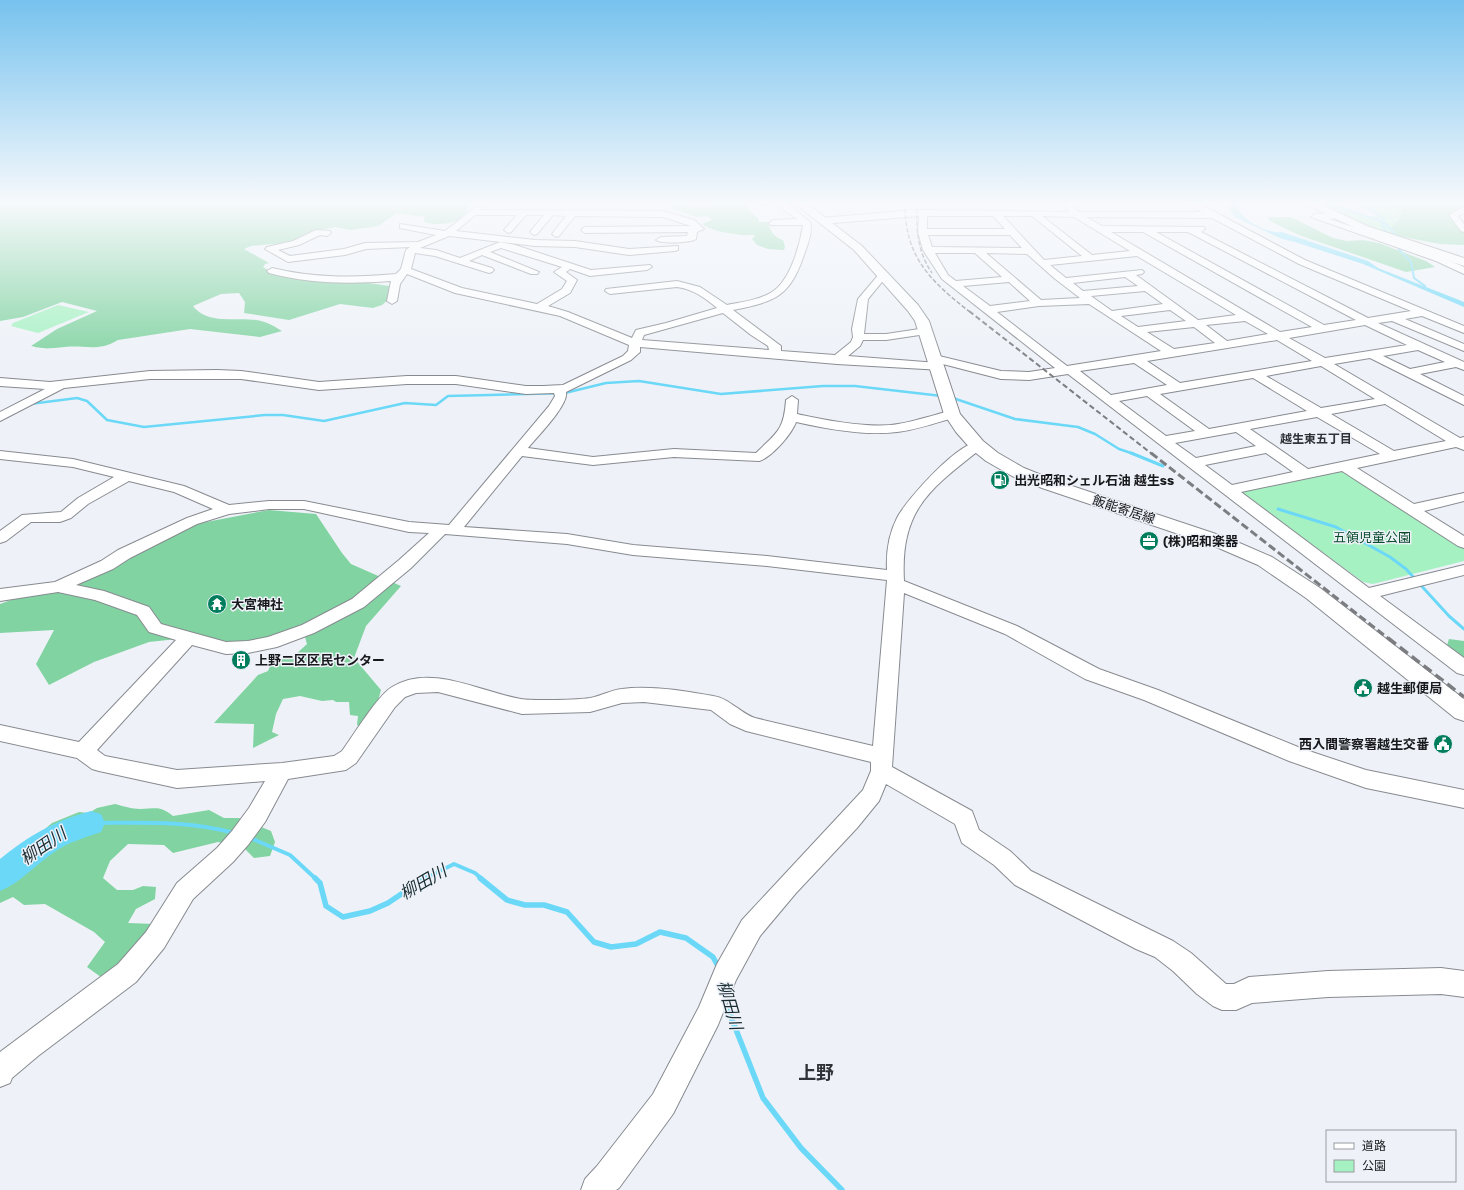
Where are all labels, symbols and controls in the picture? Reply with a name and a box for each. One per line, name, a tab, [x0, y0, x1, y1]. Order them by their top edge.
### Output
district label: 越生東五丁目	[1280, 432, 1352, 446]
fuel station icon: 出光昭和シェル石油 越生ss	[989, 469, 1011, 491]
place label: 出光昭和シェル石油 越生ss	[1014, 473, 1174, 488]
street label: 飯能寄居線	[1091, 492, 1157, 527]
office icon: (株)昭和楽器	[1138, 530, 1160, 552]
park label: 五領児童公園	[1333, 530, 1411, 545]
place label: (株)昭和楽器	[1163, 534, 1239, 549]
temple icon: 大宮神社	[206, 593, 228, 615]
place label: 大宮神社	[231, 597, 283, 612]
building icon: 上野二区区民センター	[230, 649, 252, 671]
place label: 上野二区区民センター	[255, 653, 385, 668]
public building icon: 越生郵便局	[1352, 677, 1374, 699]
place label: 越生郵便局	[1377, 681, 1442, 696]
public building icon: 西入間警察署越生交番	[1432, 733, 1454, 755]
place label: 西入間警察署越生交番	[1299, 737, 1429, 752]
water label: 柳田川	[16, 822, 71, 869]
water label: 柳田川	[396, 860, 452, 903]
water label: 柳田川	[713, 978, 747, 1034]
district label: 上野	[798, 1062, 834, 1084]
legend	[1326, 1130, 1456, 1182]
text: 道路	[1362, 1139, 1386, 1153]
text: 公園	[1362, 1159, 1386, 1173]

